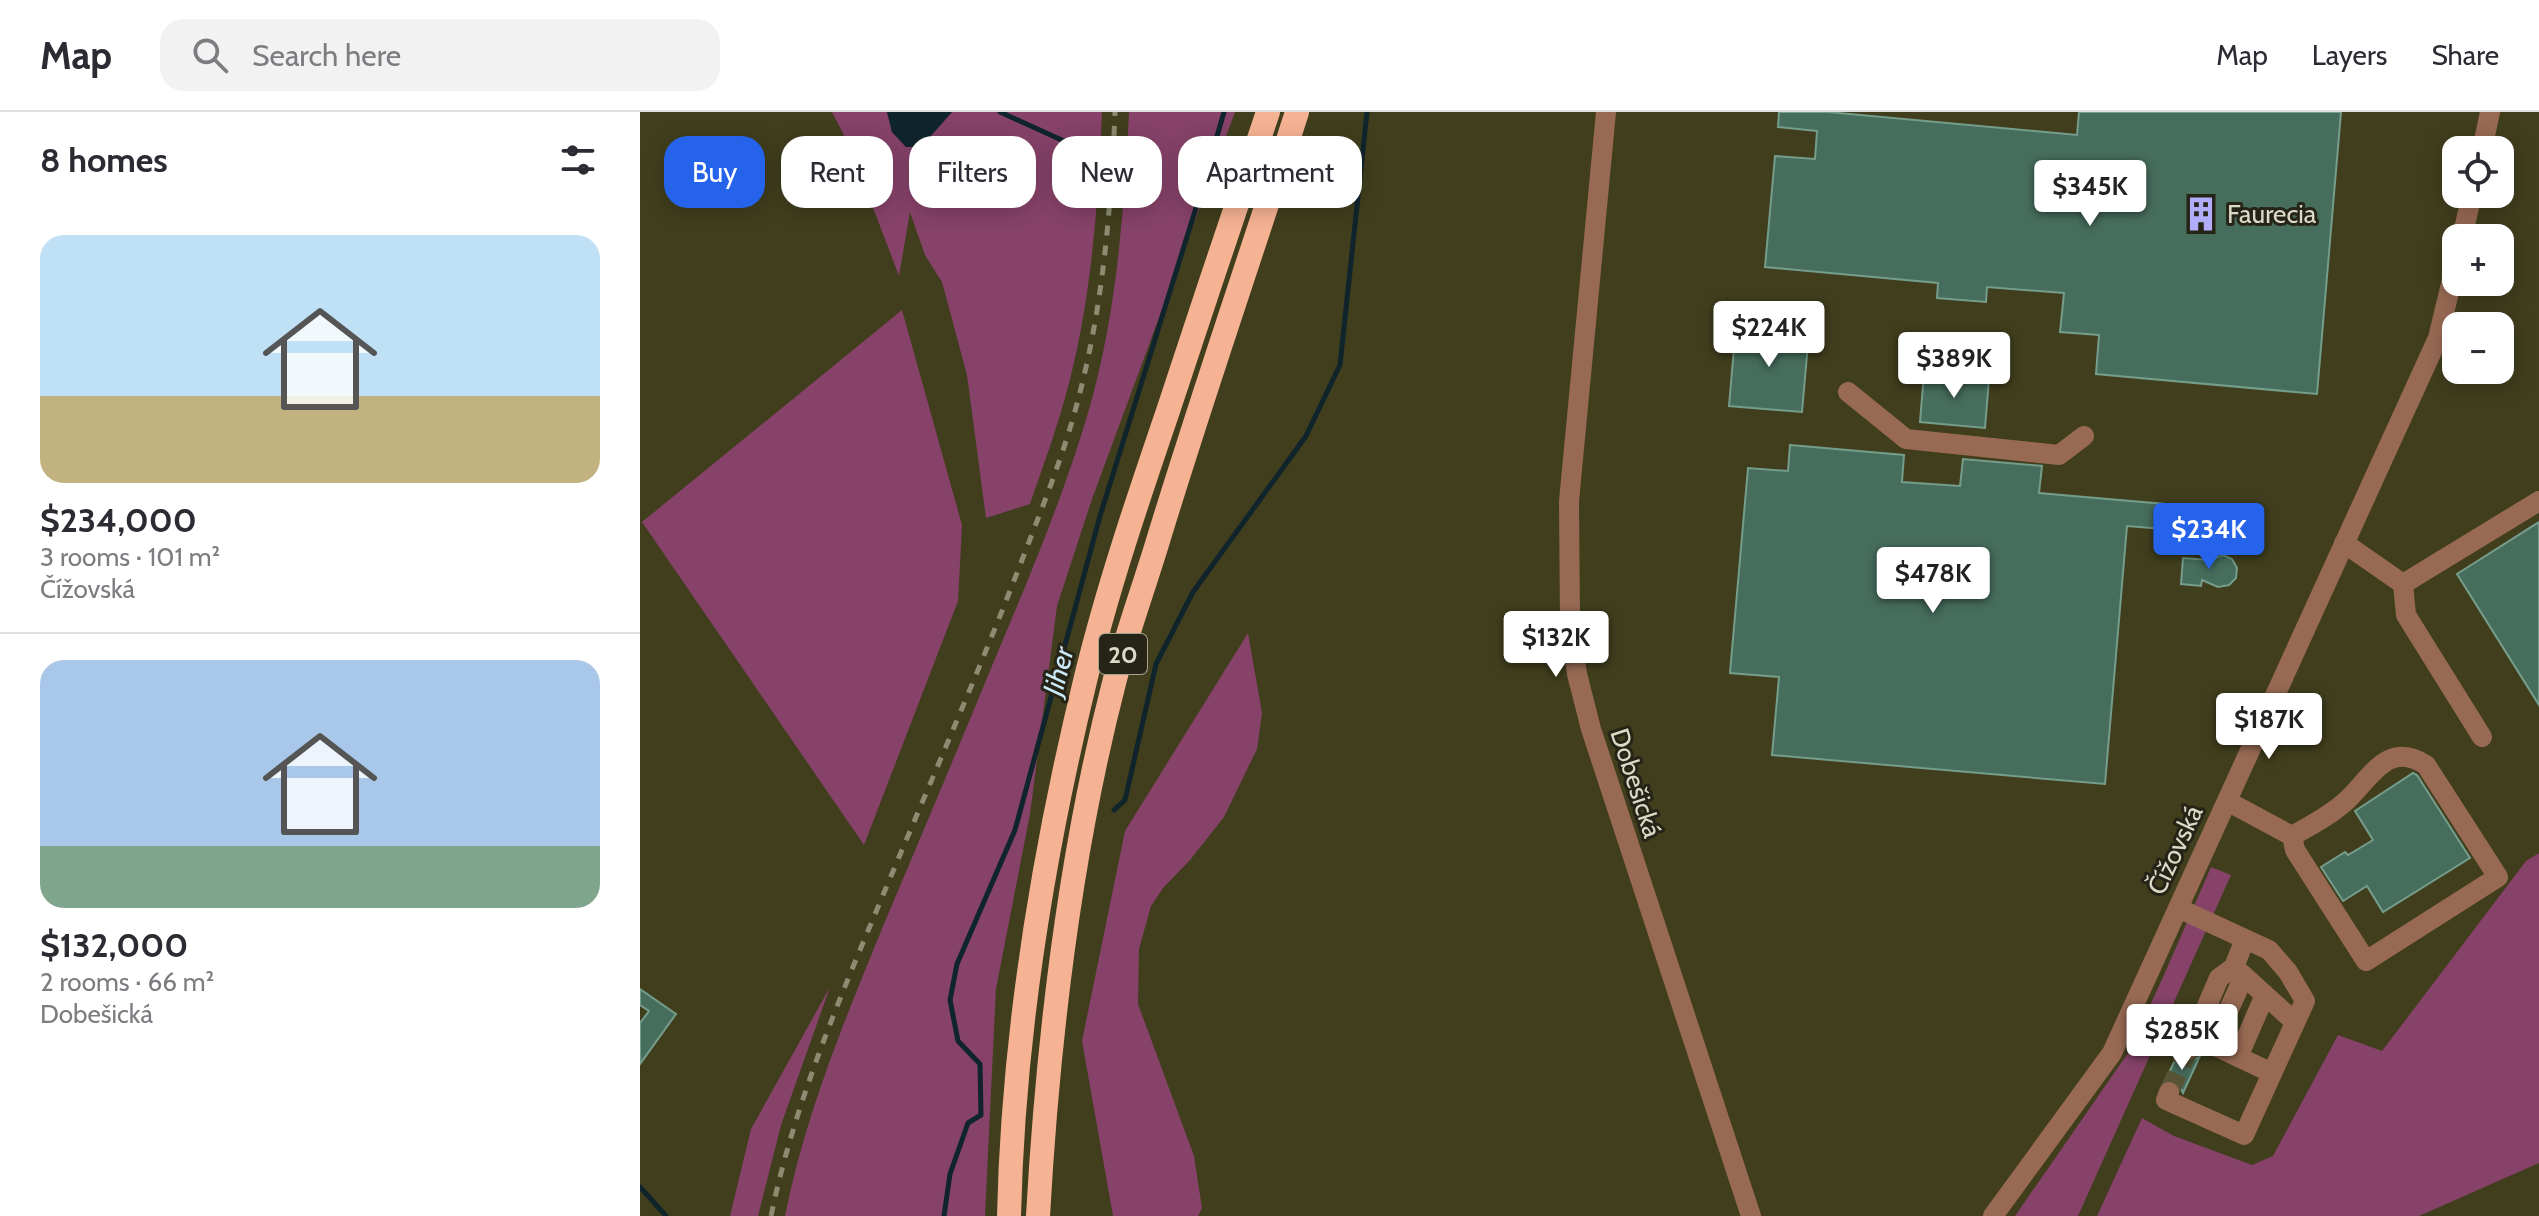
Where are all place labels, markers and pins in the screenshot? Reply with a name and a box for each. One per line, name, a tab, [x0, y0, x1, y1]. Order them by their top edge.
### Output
pin: $345K	[2034, 160, 2146, 228]
building icon: Faurecia	[2182, 195, 2220, 233]
place label: Faurecia	[2227, 198, 2317, 230]
pin: $224K	[1713, 301, 1825, 369]
pin: $389K	[1898, 332, 2010, 400]
pin: $234K	[2153, 503, 2265, 571]
pin: $478K	[1877, 547, 1989, 615]
pin: $132K	[1500, 611, 1612, 679]
pin: $187K	[2213, 693, 2325, 761]
pin: $285K	[2126, 1004, 2238, 1072]

